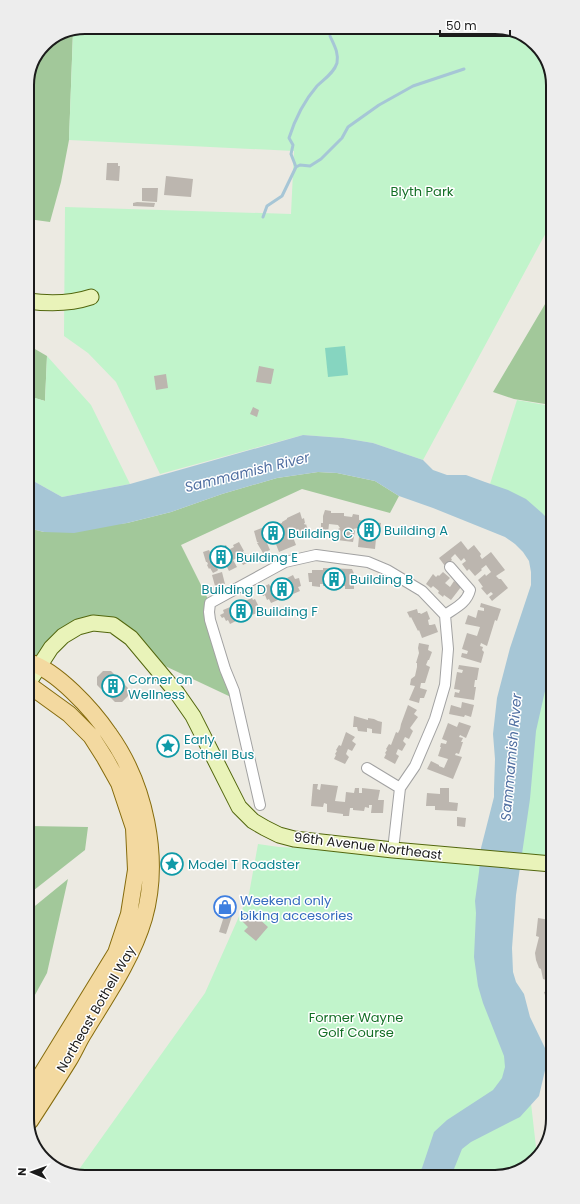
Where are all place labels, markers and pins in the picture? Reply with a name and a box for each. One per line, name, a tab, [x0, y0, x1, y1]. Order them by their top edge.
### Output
building icon: Building A	[356, 517, 382, 543]
building icon: Building C	[260, 520, 286, 546]
place label: Building A	[384, 521, 448, 540]
place label: Building C	[288, 524, 353, 543]
building icon: Building E	[208, 544, 234, 570]
place label: Building E	[236, 548, 298, 567]
building icon: Building B	[321, 566, 347, 592]
place label: Building B	[350, 570, 413, 589]
building icon: Building D	[269, 576, 295, 602]
place label: Building D	[202, 580, 266, 599]
building icon: Building F	[228, 598, 254, 624]
place label: Building F	[256, 602, 318, 621]
place label: Corner on Wellness	[128, 670, 193, 704]
building icon: Corner on Wellness	[100, 673, 126, 699]
place label: Early Bothell Bus	[184, 730, 255, 764]
place icon: Early Bothell Bus	[155, 733, 181, 759]
place icon: Model T Roadster	[159, 851, 185, 877]
place label: Model T Roadster	[188, 855, 300, 874]
place label: Weekend only biking accesories	[240, 891, 353, 925]
shop icon: Weekend only biking accesories	[212, 894, 238, 920]

